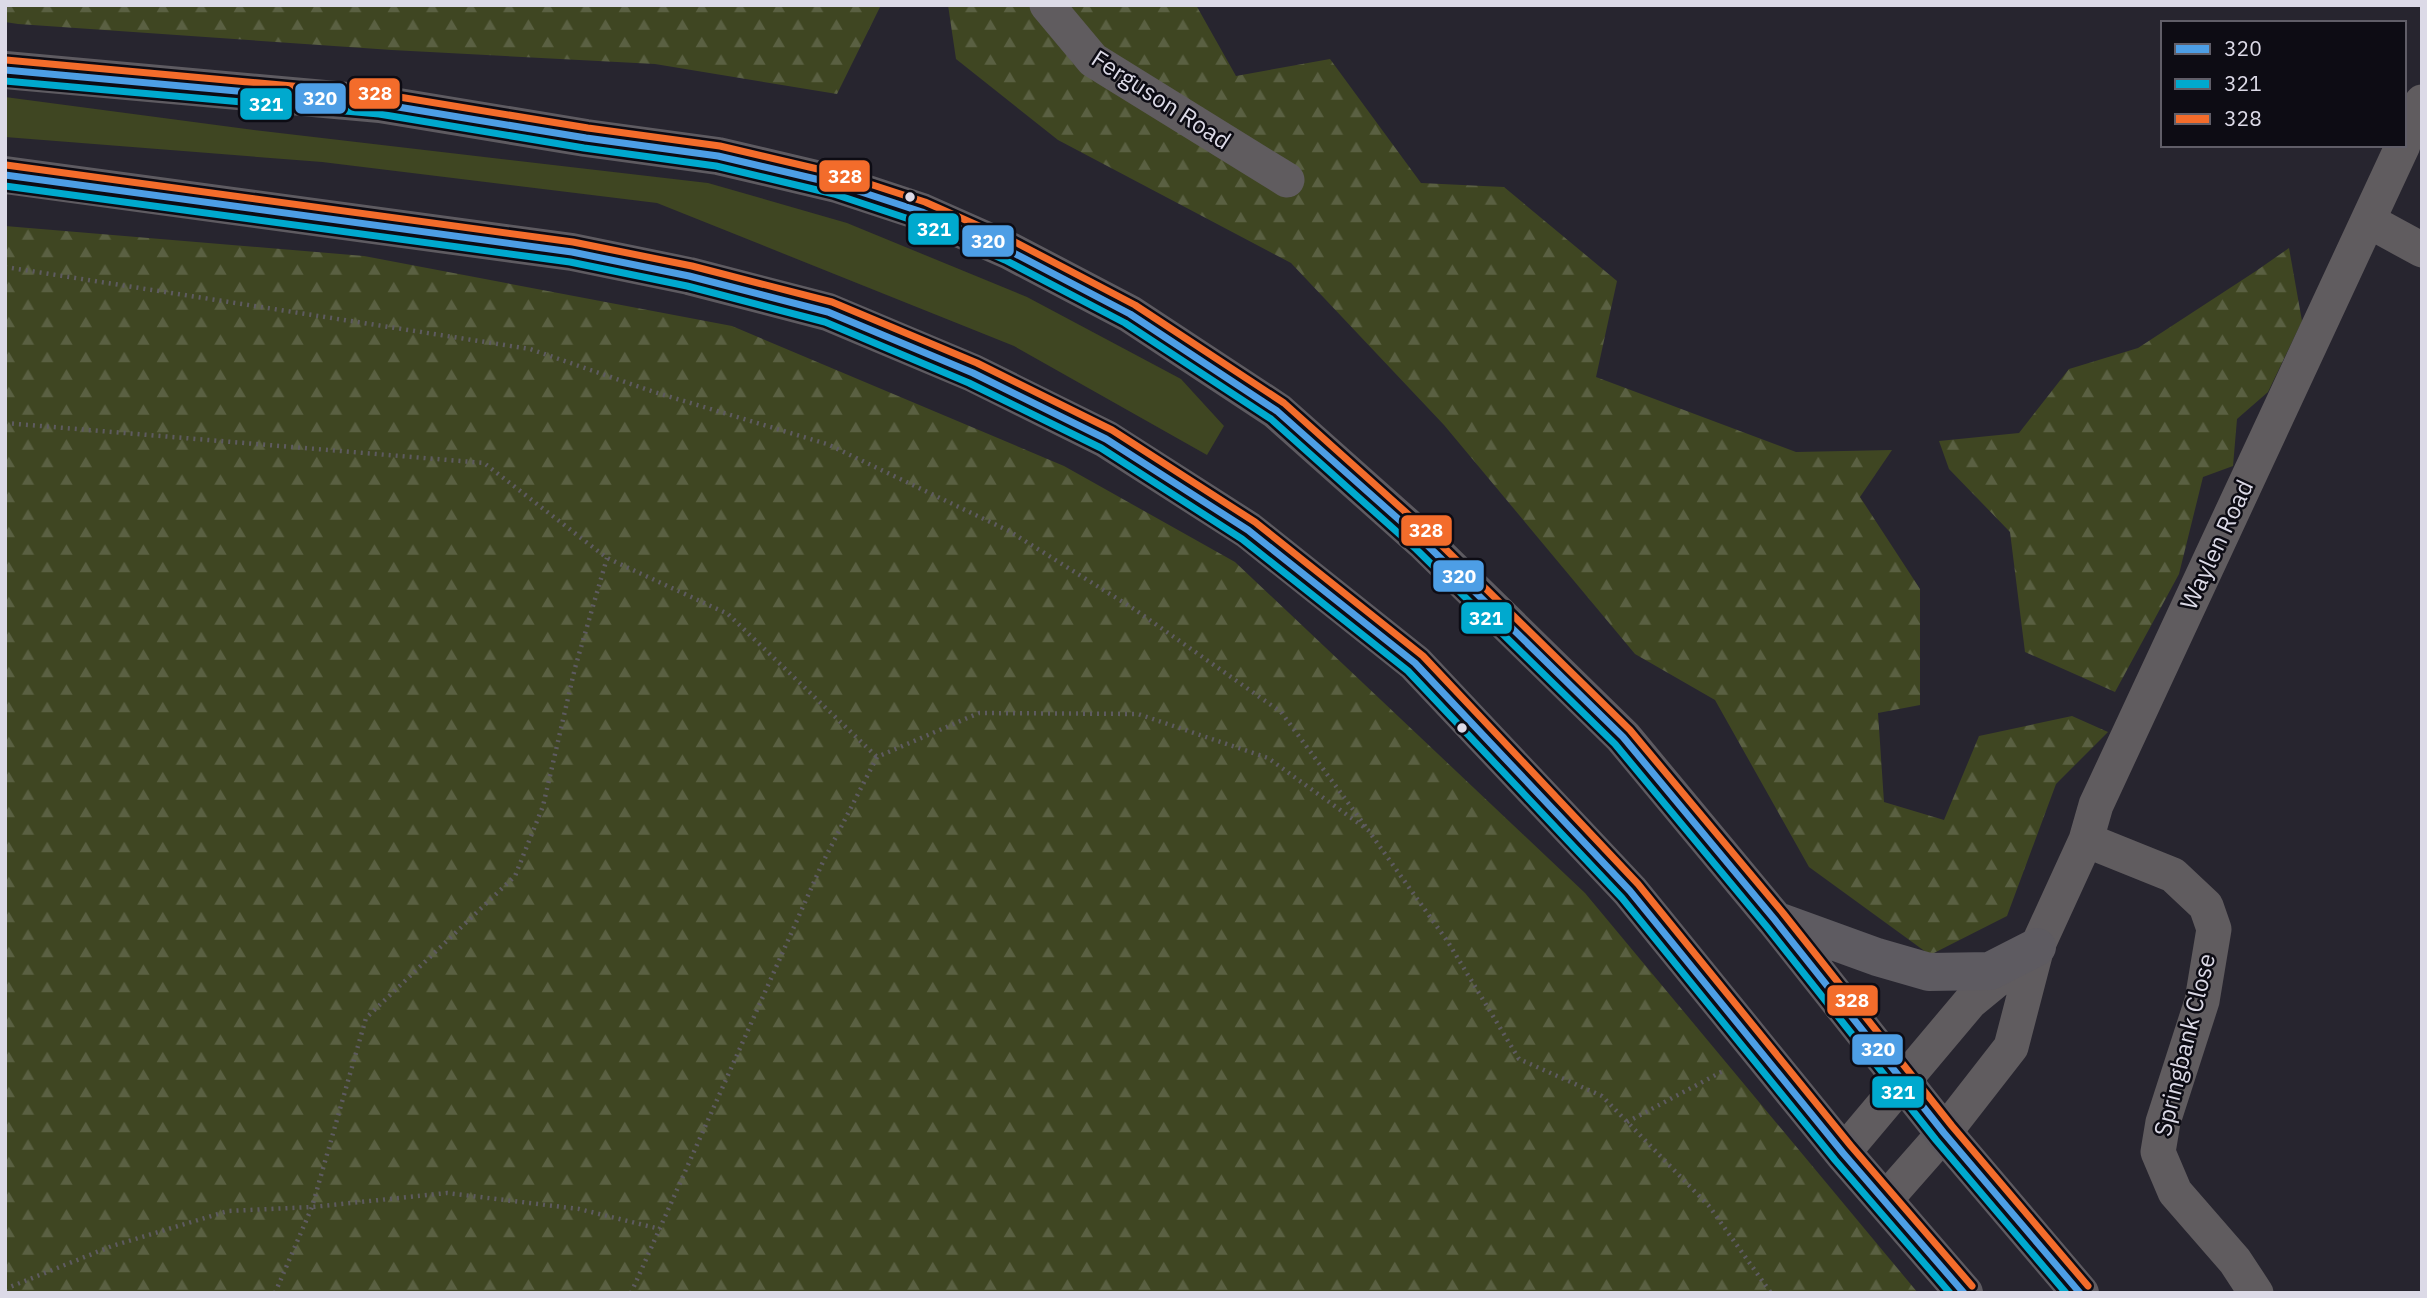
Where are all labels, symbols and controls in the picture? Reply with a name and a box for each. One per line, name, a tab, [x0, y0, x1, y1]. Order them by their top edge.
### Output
legend	[2161, 21, 2406, 147]
text: 320	[2224, 34, 2262, 62]
street label: Ferguson Road	[1086, 42, 1237, 156]
text: 321	[2224, 69, 2262, 97]
line badge: 328	[348, 77, 401, 110]
text: 328	[358, 81, 392, 105]
line badge: 320	[294, 82, 347, 115]
text: 320	[303, 86, 337, 110]
line badge: 321	[239, 87, 293, 121]
text: 321	[249, 92, 284, 116]
text: 328	[2224, 104, 2262, 132]
line badge: 328	[818, 159, 871, 193]
text: 328	[828, 164, 862, 188]
unlabelled marker	[903, 190, 917, 204]
line badge: 321	[907, 212, 960, 246]
text: 321	[917, 217, 952, 241]
line badge: 320	[961, 224, 1015, 258]
text: 320	[971, 229, 1005, 253]
street label: Waylen Road	[2172, 474, 2260, 615]
line badge: 328	[1400, 514, 1453, 547]
text: 328	[1409, 518, 1443, 542]
line badge: 320	[1432, 559, 1485, 593]
text: 320	[1442, 564, 1476, 588]
line badge: 321	[1460, 601, 1513, 635]
text: 321	[1469, 606, 1504, 630]
unlabelled marker	[1455, 721, 1469, 735]
street label: Springbank Close	[2146, 950, 2222, 1140]
line badge: 328	[1826, 984, 1879, 1017]
text: 328	[1835, 988, 1869, 1012]
line badge: 320	[1851, 1033, 1904, 1066]
text: 320	[1861, 1037, 1895, 1061]
line badge: 321	[1871, 1075, 1925, 1109]
text: 321	[1881, 1080, 1916, 1104]

